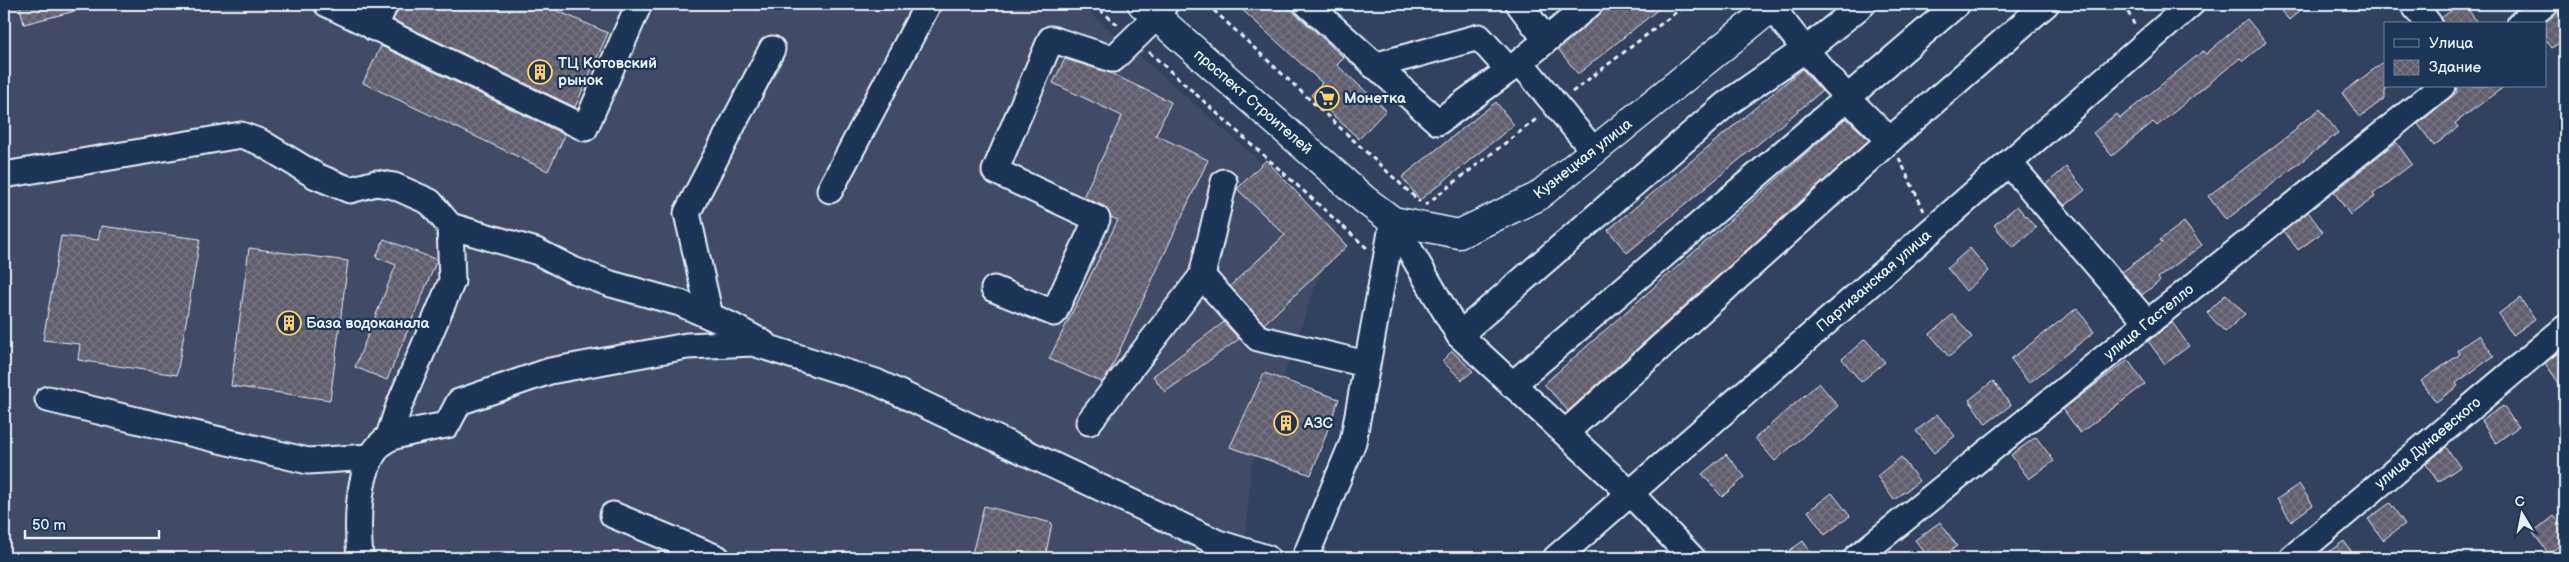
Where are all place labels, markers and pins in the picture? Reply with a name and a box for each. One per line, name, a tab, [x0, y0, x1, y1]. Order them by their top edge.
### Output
place label: ТЦ Котовский рынок	[558, 54, 657, 90]
building icon: ТЦ Котовский рынок	[527, 59, 553, 85]
supermarket icon: Монетка	[1314, 85, 1340, 111]
place label: Монетка	[1344, 89, 1406, 108]
building icon: База водоканала	[276, 310, 302, 336]
place label: База водоканала	[306, 314, 429, 333]
building icon: АЗС	[1273, 410, 1299, 436]
place label: АЗС	[1303, 414, 1334, 433]

